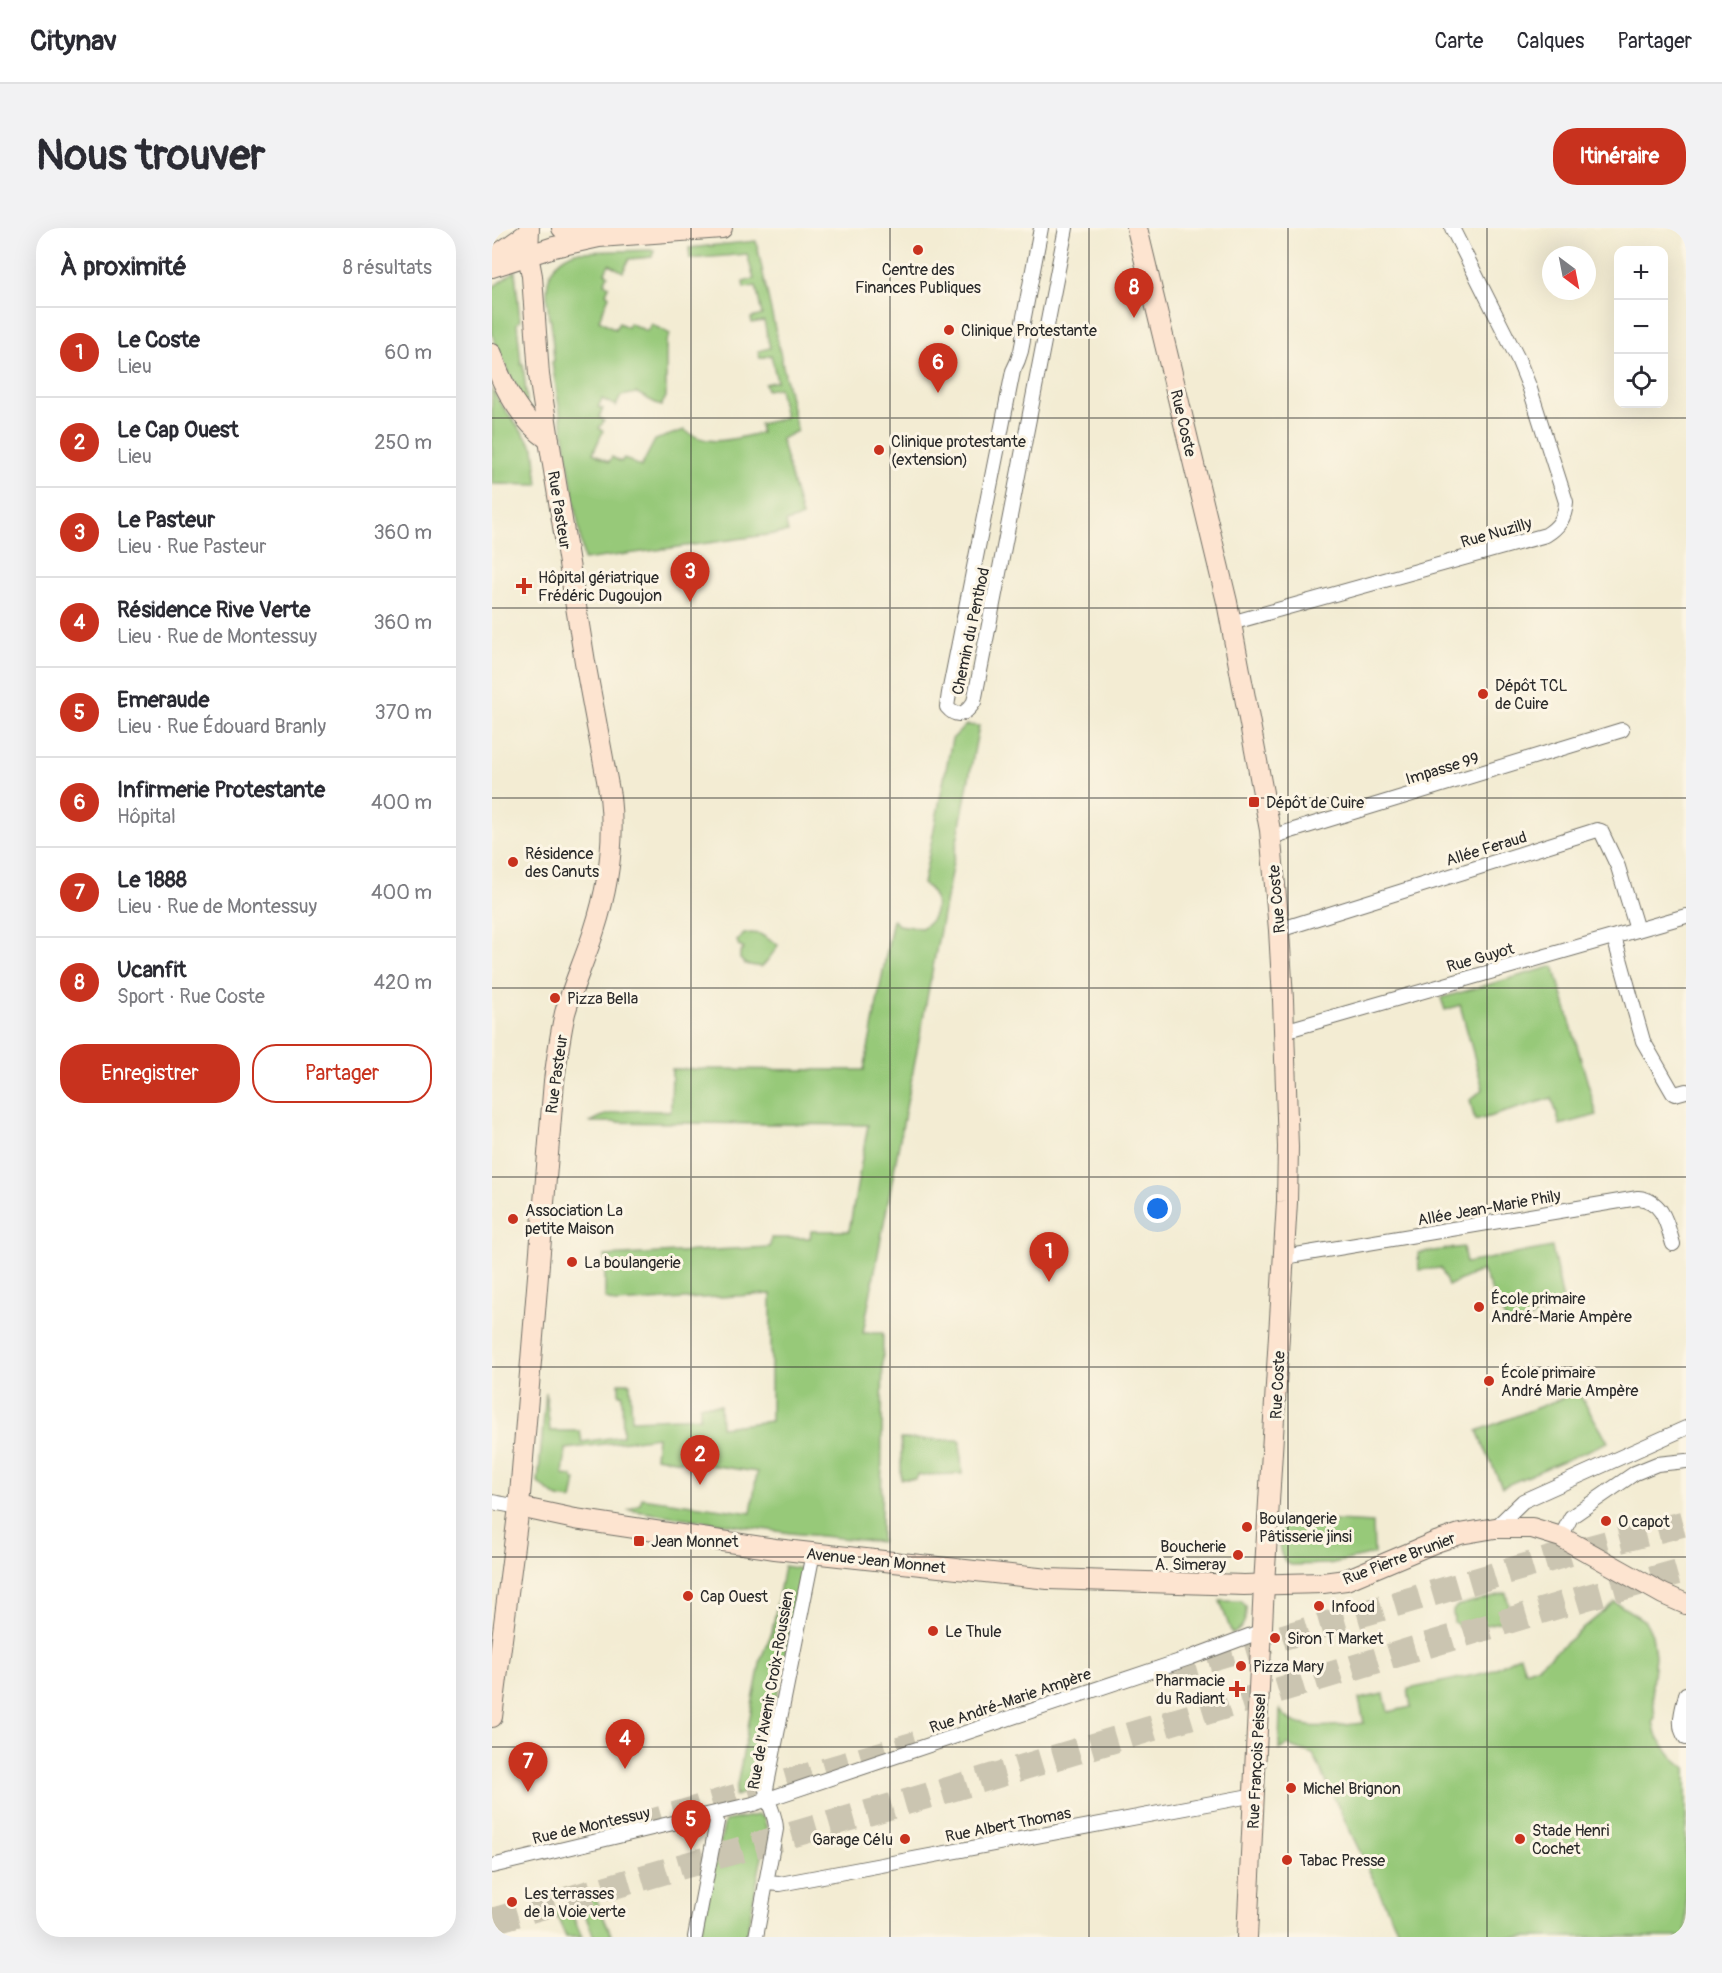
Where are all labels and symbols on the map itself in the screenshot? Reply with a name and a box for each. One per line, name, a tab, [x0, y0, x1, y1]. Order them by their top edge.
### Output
marker: Centre des Finances Publiques	[911, 243, 925, 257]
north arrow	[1542, 246, 1596, 300]
place label: Centre des Finances Publiques	[855, 260, 981, 298]
pin: 8	[1114, 268, 1154, 318]
place label: Clinique Protestante	[961, 321, 1097, 341]
marker: Clinique Protestante	[942, 323, 956, 337]
pin: 6	[918, 344, 958, 393]
street label: Rue Coste	[1166, 388, 1201, 459]
place label: Clinique protestante (extension)	[891, 432, 1026, 470]
marker: Clinique protestante (extension)	[872, 443, 886, 457]
street label: Rue Pasteur	[543, 469, 575, 551]
street label: Rue Nuzilly	[1458, 513, 1534, 553]
pin: 3	[670, 552, 710, 602]
street label: Chemin du Penthod	[948, 566, 994, 697]
place label: Hôpital gériatrique Frédéric Dugoujon	[538, 568, 662, 606]
marker: Hôpital gériatrique Frédéric Dugoujon	[515, 577, 533, 595]
place label: Dépôt TCL de Cuire	[1495, 676, 1568, 714]
marker: Dépôt TCL de Cuire	[1476, 687, 1490, 701]
street label: Impasse 99	[1403, 748, 1481, 790]
place label: Dépôt de Cuire	[1266, 793, 1364, 813]
marker: Dépôt de Cuire	[1247, 795, 1261, 809]
street label: Allée Feraud	[1443, 827, 1529, 871]
place label: Résidence des Canuts	[525, 844, 599, 882]
marker: Résidence des Canuts	[506, 855, 520, 869]
street label: Rue Coste	[1264, 864, 1290, 934]
street label: Rue Guyot	[1444, 939, 1517, 977]
place label: Pizza Bella	[567, 989, 638, 1009]
marker: Pizza Bella	[548, 991, 562, 1005]
street label: Rue Pasteur	[542, 1033, 572, 1115]
street label: Allée Jean-Marie Phily	[1416, 1186, 1563, 1230]
your location	[1143, 1194, 1172, 1223]
place label: Association La petite Maison	[525, 1201, 623, 1239]
marker: Association La petite Maison	[506, 1212, 520, 1226]
pin: 1	[1030, 1232, 1068, 1282]
place label: La boulangerie	[584, 1253, 681, 1273]
marker: La boulangerie	[565, 1255, 579, 1269]
place label: École primaire André-Marie Ampère	[1491, 1289, 1632, 1327]
marker: École primaire André-Marie Ampère	[1472, 1300, 1486, 1314]
street label: Rue Coste	[1266, 1350, 1290, 1420]
place label: École primaire André Marie Ampère	[1501, 1363, 1639, 1401]
marker: École primaire André Marie Ampère	[1482, 1374, 1496, 1388]
pin: 2	[680, 1436, 720, 1485]
place label: Boulangerie Pâtisserie jinsi	[1259, 1509, 1352, 1547]
place label: O capot	[1618, 1512, 1670, 1532]
marker: O capot	[1599, 1514, 1613, 1528]
marker: Boulangerie Pâtisserie jinsi	[1240, 1520, 1254, 1534]
street label: Rue Pierre Brunier	[1340, 1528, 1459, 1590]
place label: Jean Monnet	[651, 1532, 739, 1552]
marker: Jean Monnet	[632, 1534, 646, 1548]
place label: Boucherie A. Simeray	[1155, 1537, 1226, 1575]
street label: Avenue Jean Monnet	[805, 1544, 947, 1578]
marker: Boucherie A. Simeray	[1231, 1548, 1245, 1562]
place label: Cap Ouest	[700, 1587, 769, 1607]
marker: Cap Ouest	[681, 1589, 695, 1603]
street label: Rue de l'Avenir Croix-Roussien	[744, 1589, 798, 1791]
place label: Infood	[1331, 1597, 1375, 1617]
marker: Infood	[1312, 1599, 1326, 1613]
place label: Le Thule	[945, 1622, 1002, 1642]
marker: Le Thule	[926, 1624, 940, 1638]
place label: Siron T Market	[1287, 1629, 1384, 1649]
marker: Siron T Market	[1268, 1631, 1282, 1645]
place label: Pizza Mary	[1253, 1657, 1324, 1677]
marker: Pizza Mary	[1234, 1659, 1248, 1673]
street label: Rue André-Marie Ampère	[927, 1664, 1094, 1738]
place label: Pharmacie du Radiant	[1155, 1671, 1226, 1709]
marker: Pharmacie du Radiant	[1230, 1682, 1244, 1696]
street label: Rue François Peissel	[1243, 1693, 1271, 1829]
pin: 4	[606, 1720, 644, 1769]
pin: 7	[508, 1742, 548, 1792]
place label: Michel Brignon	[1303, 1779, 1401, 1799]
marker: Michel Brignon	[1284, 1781, 1298, 1795]
pin: 5	[672, 1800, 710, 1850]
street label: Rue de Montessuy	[530, 1803, 652, 1849]
street label: Rue Albert Thomas	[944, 1803, 1073, 1847]
place label: Stade Henri Cochet	[1532, 1821, 1609, 1859]
place label: Garage Célu	[812, 1830, 893, 1850]
marker: Garage Célu	[898, 1832, 912, 1846]
marker: Stade Henri Cochet	[1513, 1832, 1527, 1846]
place label: Tabac Presse	[1299, 1851, 1385, 1871]
marker: Tabac Presse	[1280, 1853, 1294, 1867]
place label: Les terrasses de la Voie verte	[524, 1884, 626, 1922]
marker: Les terrasses de la Voie verte	[505, 1895, 519, 1909]

